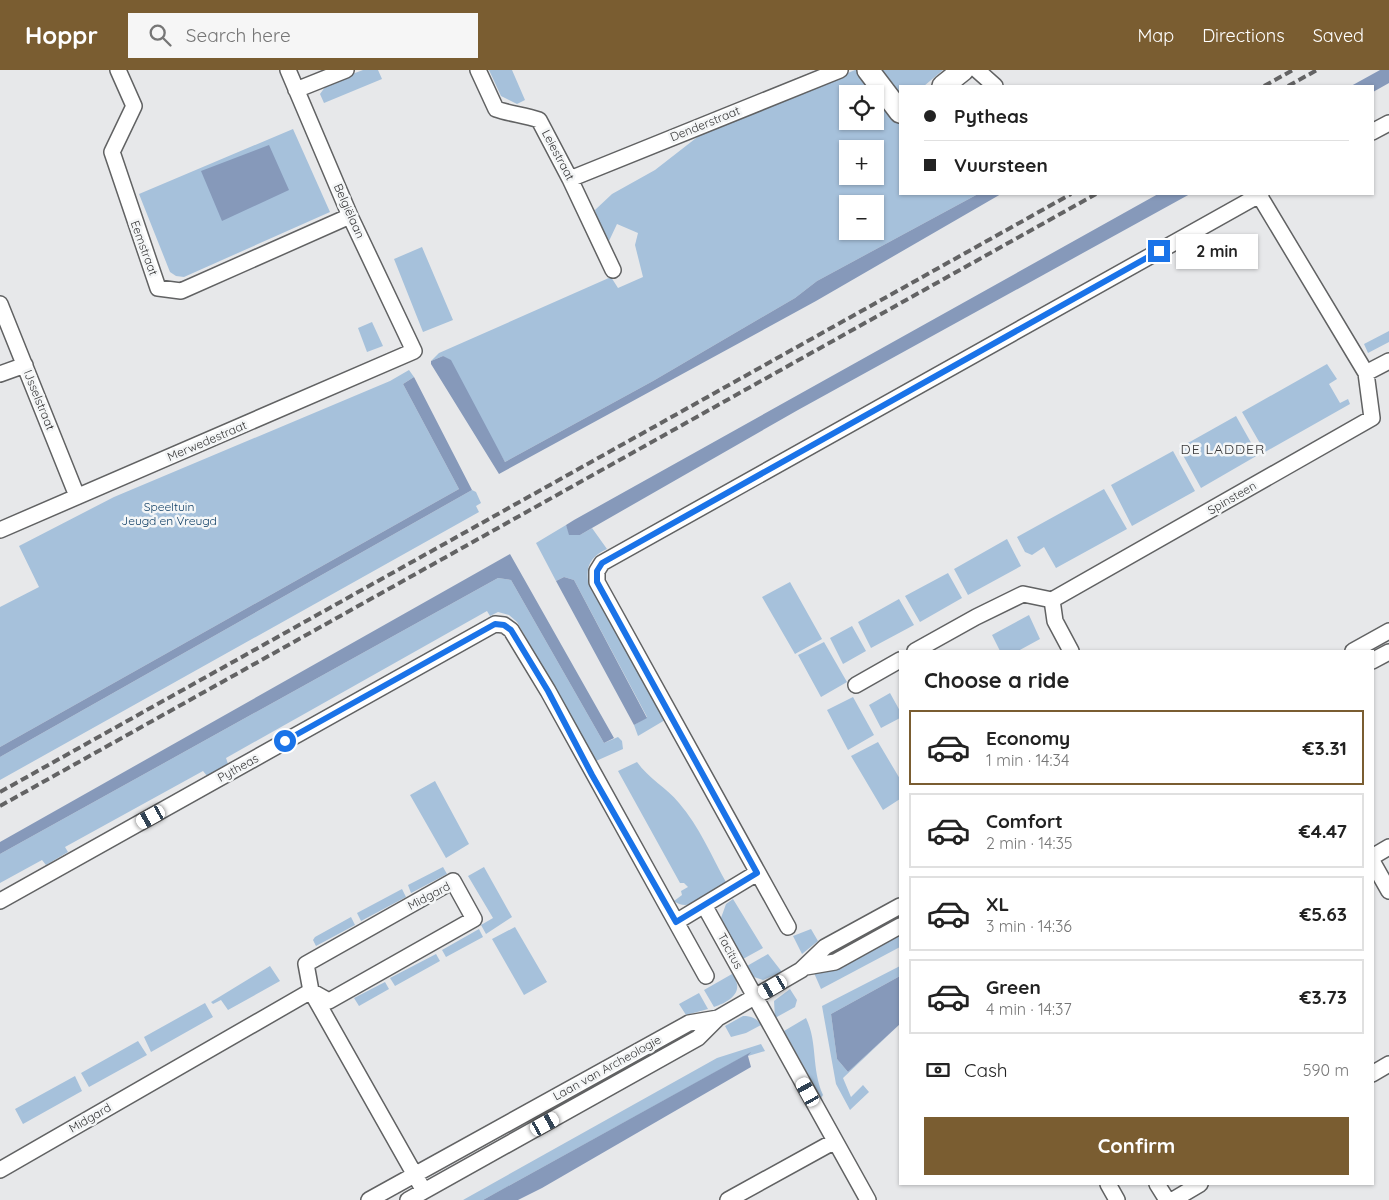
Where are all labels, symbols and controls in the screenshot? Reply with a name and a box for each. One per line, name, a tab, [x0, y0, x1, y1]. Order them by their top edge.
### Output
search box	[128, 13, 478, 58]
text: Hoppr	[25, 20, 98, 50]
icon: search	[146, 21, 174, 49]
text: Search here	[186, 23, 291, 47]
text: Map	[1137, 24, 1174, 47]
text: Directions	[1202, 24, 1285, 47]
text: Saved	[1313, 24, 1364, 47]
map controls	[839, 85, 884, 240]
button: locate	[839, 85, 884, 130]
street label: Denderstraat	[668, 103, 742, 144]
text: Pytheas	[954, 104, 1028, 128]
street label: Leiestraat	[539, 127, 578, 183]
button: +	[839, 140, 884, 185]
text: Vuursteen	[954, 153, 1048, 177]
street label: Belgiëlaan	[331, 181, 368, 241]
button: −	[839, 195, 884, 240]
street label: Eemstraat	[128, 218, 161, 277]
callout: 2 min	[1176, 234, 1259, 268]
route end	[1148, 240, 1170, 262]
text: 2 min	[1196, 241, 1238, 261]
street label: IJsselstraat	[21, 368, 58, 432]
street label: Merwedestraat	[165, 417, 249, 464]
district label: DE LADDER	[1181, 440, 1265, 458]
street label: Spinsteen	[1205, 478, 1259, 517]
park label: Speeltuin Jeugd en Vreugd	[121, 499, 217, 528]
text: Choose a ride	[924, 666, 1069, 694]
icon: car	[926, 725, 971, 770]
text: Economy	[986, 726, 1070, 750]
route start	[274, 730, 296, 752]
text: €3.31	[1303, 736, 1347, 760]
street label: Pytheas	[215, 750, 261, 785]
text: 1 min · 14:34	[986, 750, 1069, 770]
car	[134, 803, 167, 831]
icon: car	[926, 808, 971, 853]
text: Comfort	[986, 809, 1063, 833]
text: €4.47	[1299, 819, 1347, 843]
text: 2 min · 14:35	[986, 833, 1073, 853]
street label: Midgard	[405, 878, 453, 913]
icon: car	[926, 891, 971, 936]
text: XL	[986, 892, 1009, 916]
text: €5.63	[1299, 902, 1347, 926]
text: 3 min · 14:36	[986, 916, 1072, 936]
street label: Tacitus	[715, 930, 747, 972]
car	[756, 973, 789, 1001]
icon: car	[926, 974, 971, 1019]
text: Green	[986, 975, 1041, 999]
text: €3.73	[1300, 985, 1347, 1009]
text: 4 min · 14:37	[986, 999, 1072, 1019]
street label: Laan van Archeologie	[550, 1032, 663, 1103]
icon: cash	[924, 1056, 952, 1084]
text: Cash	[964, 1058, 1008, 1082]
text: 590 m	[1303, 1060, 1349, 1080]
car	[794, 1075, 821, 1109]
street label: Midgard	[66, 1100, 113, 1136]
car	[528, 1110, 561, 1138]
button: Confirm	[924, 1117, 1349, 1175]

